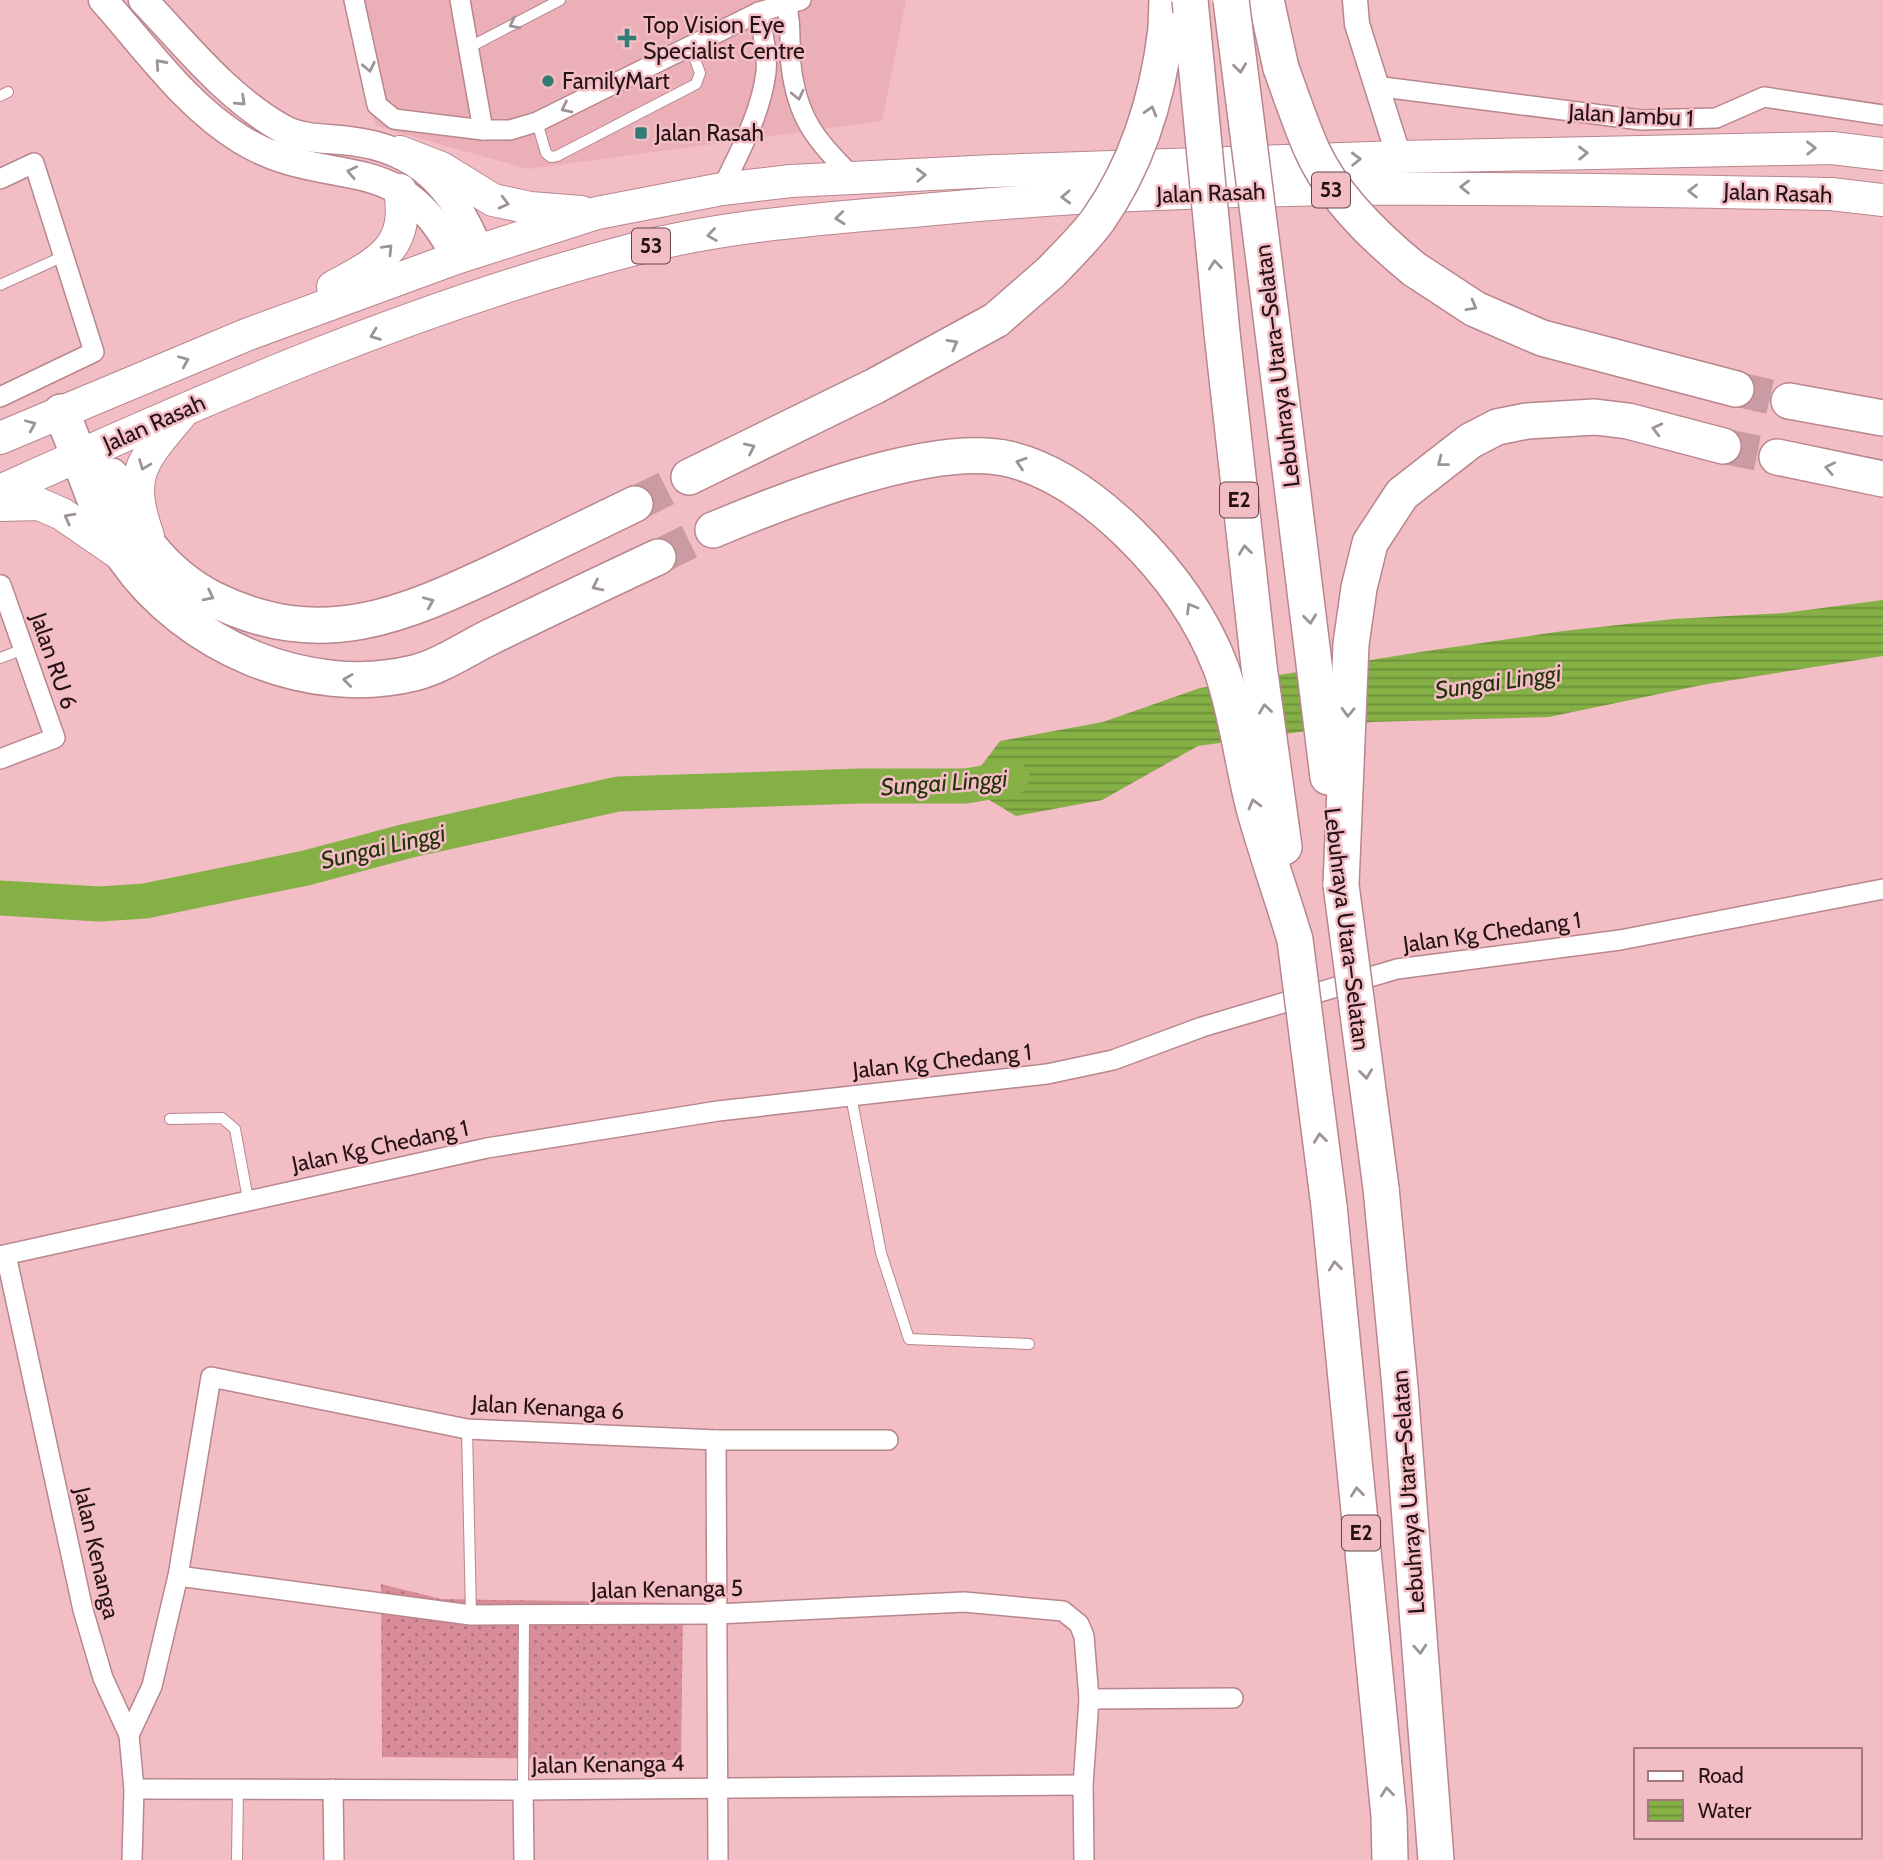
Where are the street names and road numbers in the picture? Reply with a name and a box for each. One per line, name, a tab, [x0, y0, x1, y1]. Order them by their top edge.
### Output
street label: Jalan Jambu 1	[1567, 98, 1694, 132]
road number: 53	[1312, 172, 1350, 208]
street label: Jalan Rasah	[1155, 177, 1266, 209]
street label: Jalan Rasah	[1722, 177, 1833, 209]
road number: 53	[632, 229, 670, 264]
street label: Lebuhraya Utara–Selatan	[1248, 243, 1306, 489]
street label: Jalan Rasah	[98, 388, 209, 458]
road number: E2	[1220, 482, 1258, 518]
street label: Jalan RU 6	[24, 608, 84, 713]
street label: Lebuhraya Utara–Selatan	[1318, 806, 1376, 1052]
street label: Jalan Kg Chedang 1	[1400, 906, 1583, 959]
street label: Jalan Kg Chedang 1	[850, 1038, 1033, 1084]
street label: Jalan Kg Chedang 1	[288, 1114, 471, 1179]
street label: Lebuhraya Utara–Selatan	[1386, 1369, 1430, 1615]
street label: Jalan Kenanga 6	[470, 1389, 625, 1425]
street label: Jalan Kenanga	[68, 1483, 126, 1622]
road number: E2	[1342, 1516, 1380, 1550]
street label: Jalan Kenanga 5	[590, 1574, 743, 1604]
street label: Jalan Kenanga 4	[530, 1749, 685, 1779]

